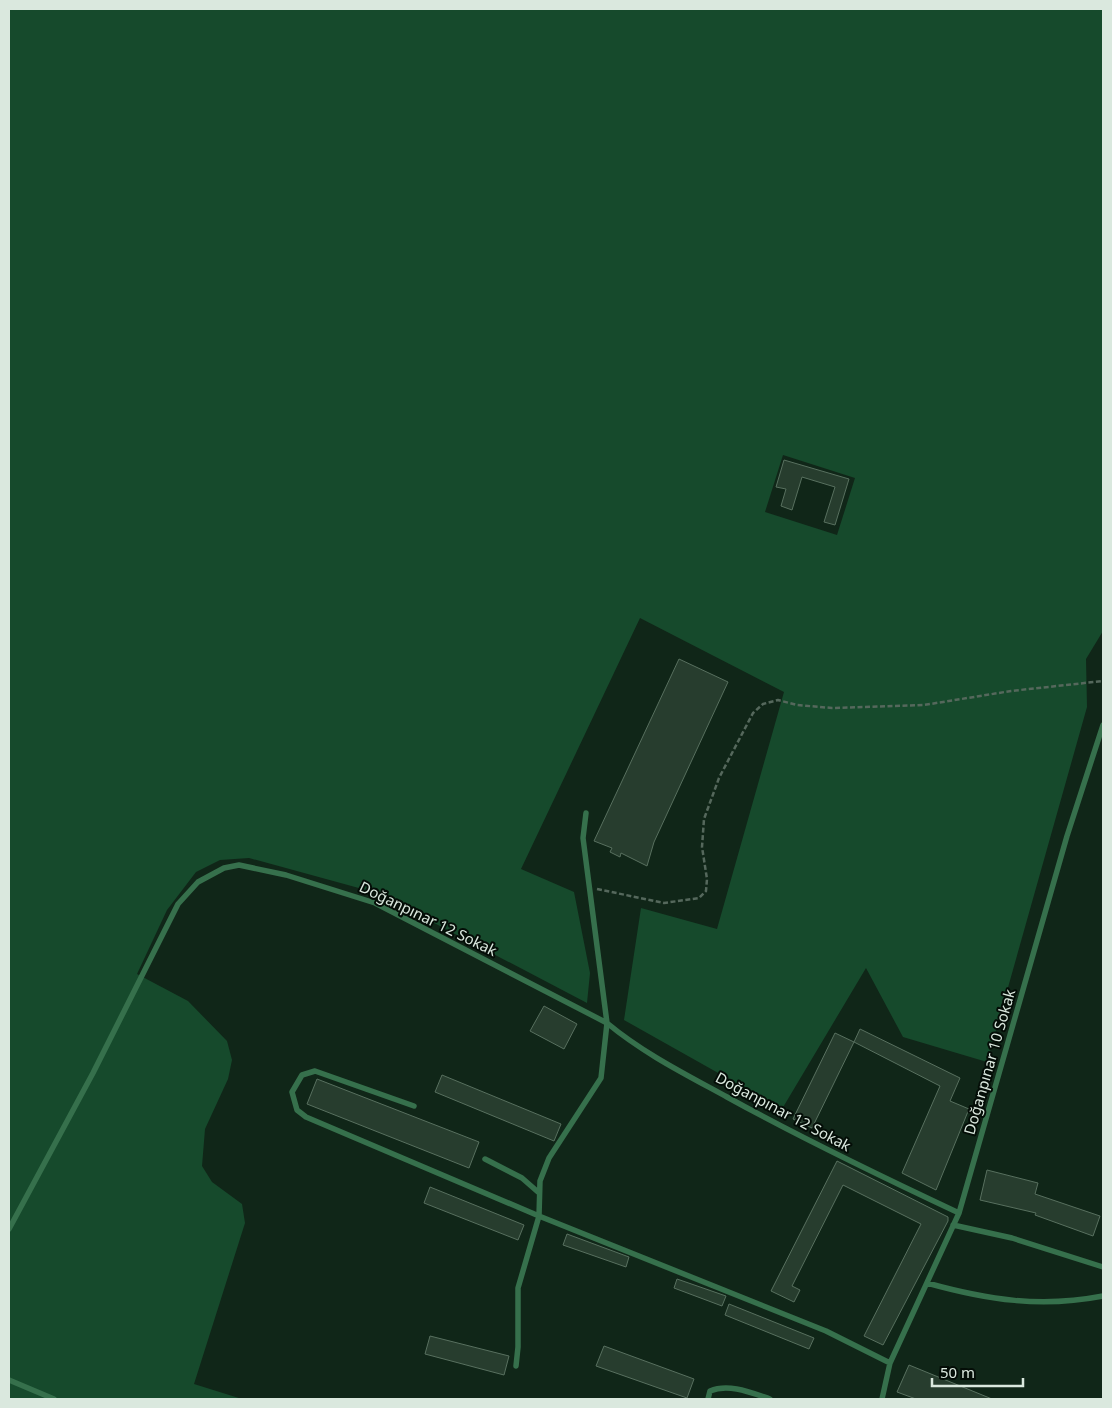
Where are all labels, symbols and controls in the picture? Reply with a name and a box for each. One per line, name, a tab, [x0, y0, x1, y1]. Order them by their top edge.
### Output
street label: Doğanpınar 12 Sokak	[356, 876, 501, 960]
street label: Doğanpınar 10 Sokak	[959, 987, 1019, 1137]
street label: Doğanpınar 12 Sokak	[712, 1067, 855, 1155]
scale bar	[932, 1356, 1023, 1388]
text: 50 m	[940, 1362, 975, 1382]

